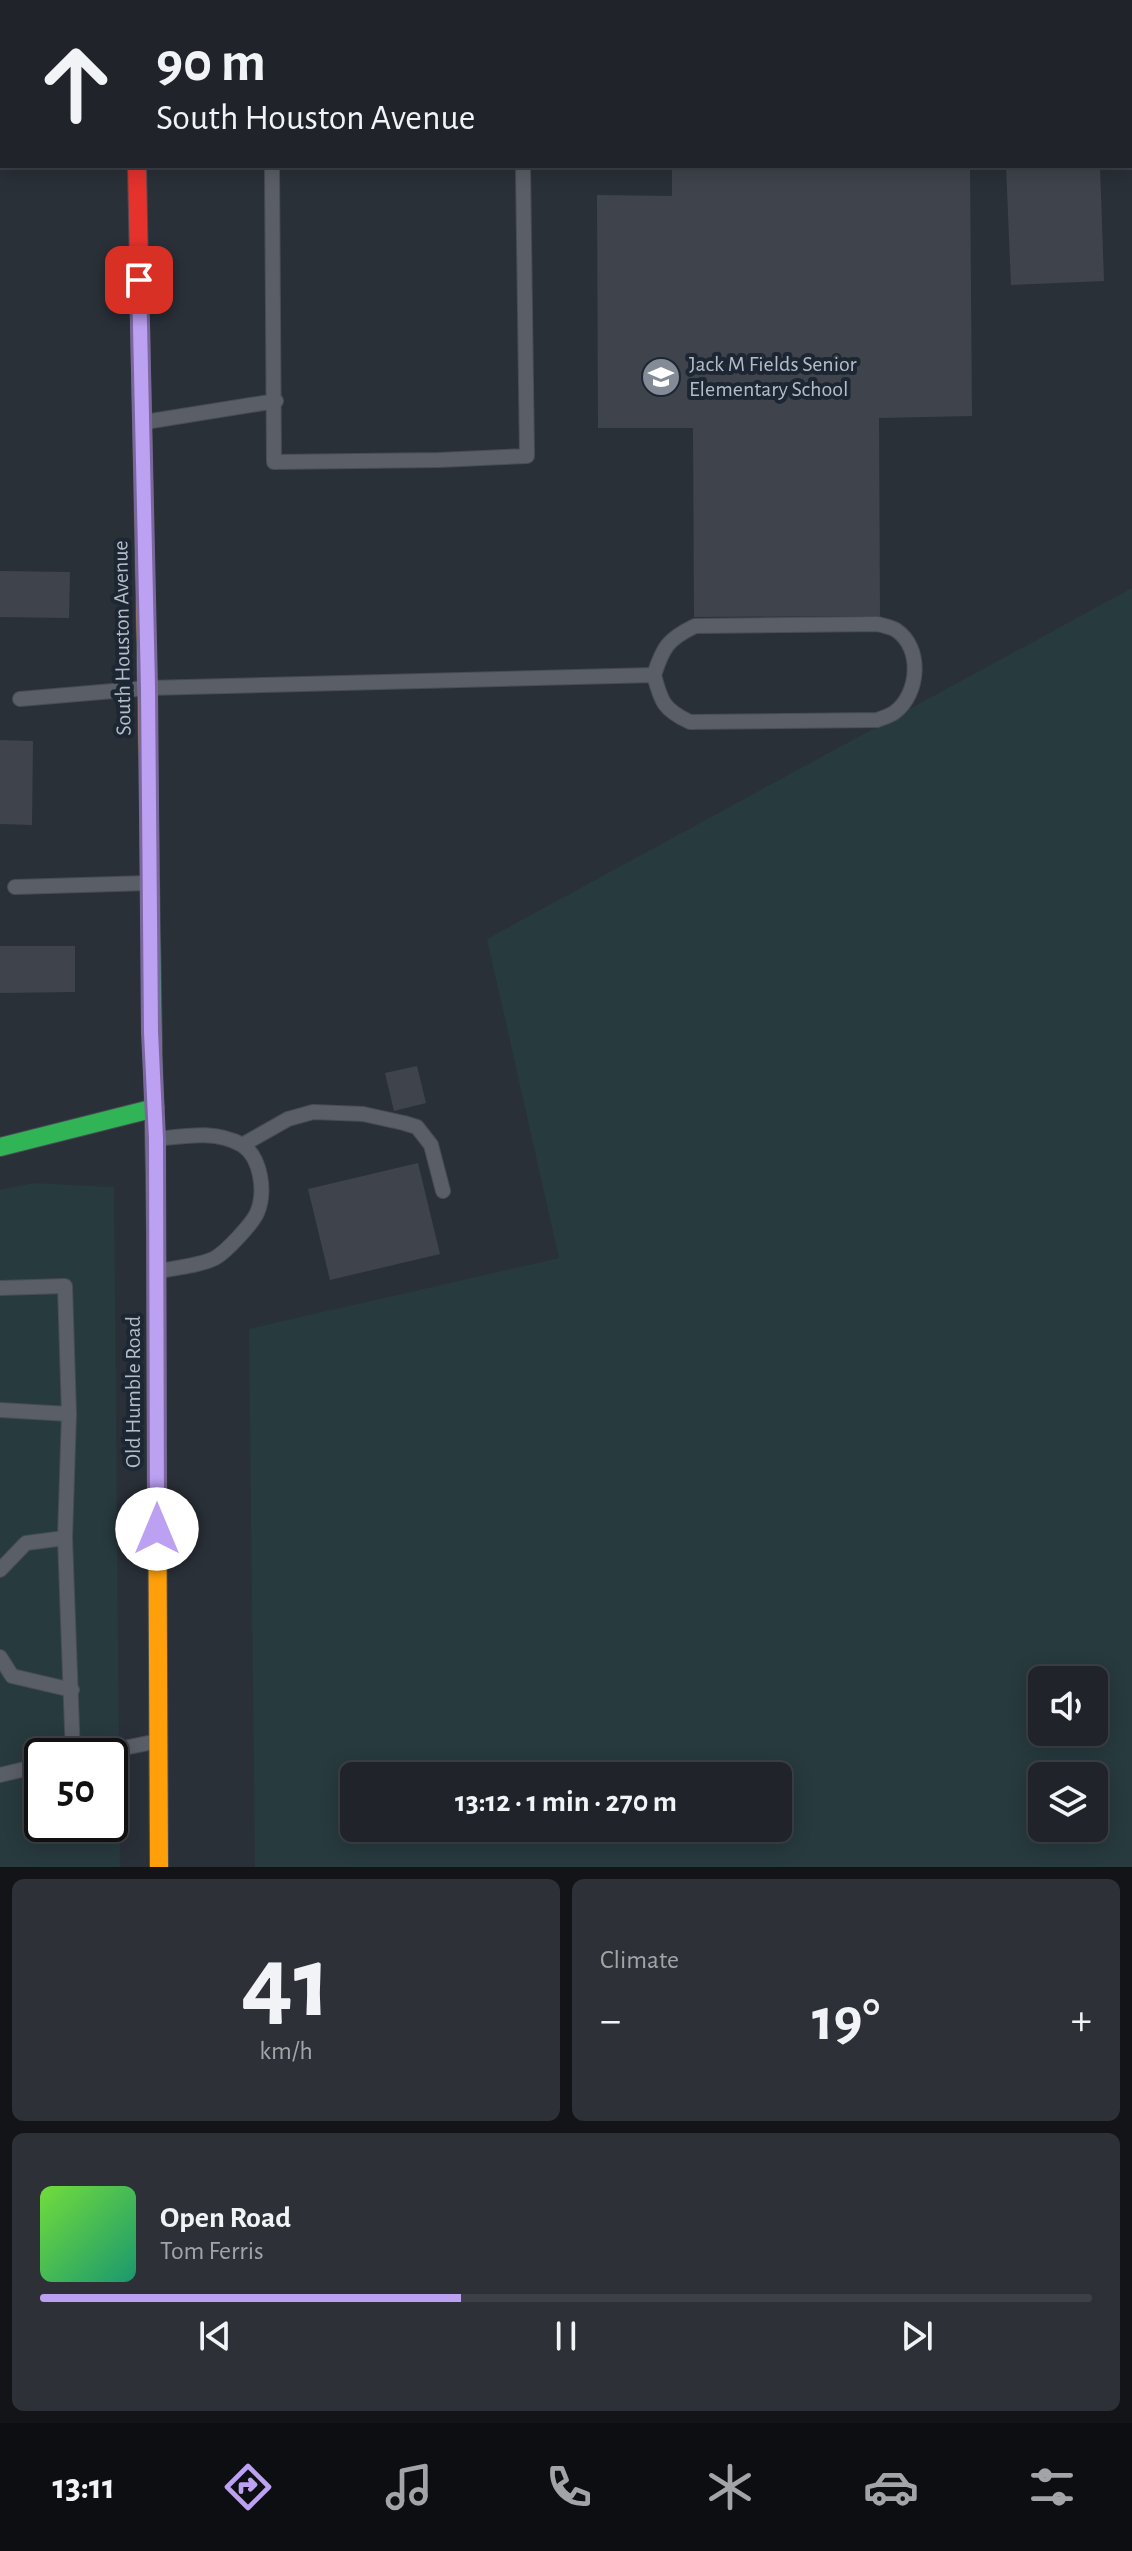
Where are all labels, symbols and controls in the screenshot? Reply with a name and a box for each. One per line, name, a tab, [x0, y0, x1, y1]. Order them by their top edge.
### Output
icon: ahead	[24, 32, 128, 136]
text: 90 m	[156, 35, 266, 91]
text: South Houston Avenue	[156, 100, 475, 136]
pin	[105, 246, 173, 314]
icon: arrive	[117, 258, 161, 302]
place label: Jack M Fields Senior Elementary School	[689, 353, 857, 400]
school or university icon: Jack M Fields Senior Elementary School	[640, 356, 682, 398]
street label: South Houston Avenue	[109, 540, 135, 736]
street label: Old Humble Road	[122, 1316, 144, 1468]
position arrow	[115, 1487, 199, 1571]
map controls	[1028, 1666, 1108, 1842]
button: sound	[1028, 1666, 1108, 1746]
speed limit sign: 50	[24, 1738, 128, 1842]
button: layers	[1028, 1762, 1108, 1842]
text: 13:12 · 1 min · 270 m	[455, 1787, 677, 1817]
text: 41	[241, 1932, 331, 2036]
text: Climate	[600, 1947, 679, 1973]
text: 19°	[812, 1991, 880, 2051]
text: −	[600, 1999, 621, 2043]
text: +	[1071, 1999, 1092, 2043]
text: km/h	[259, 2038, 313, 2064]
text: Open Road	[160, 2203, 291, 2233]
text: Tom Ferris	[160, 2238, 264, 2264]
icon: previous	[193, 2314, 237, 2358]
icon: pause	[544, 2314, 588, 2358]
icon: next	[895, 2314, 939, 2358]
icon: directions	[220, 2459, 276, 2515]
icon: music	[381, 2459, 437, 2515]
icon: phone	[541, 2459, 597, 2515]
icon: climate	[702, 2459, 758, 2515]
icon: car	[863, 2459, 919, 2515]
icon: filters	[1024, 2459, 1080, 2515]
text: 13:11	[52, 2469, 115, 2505]

